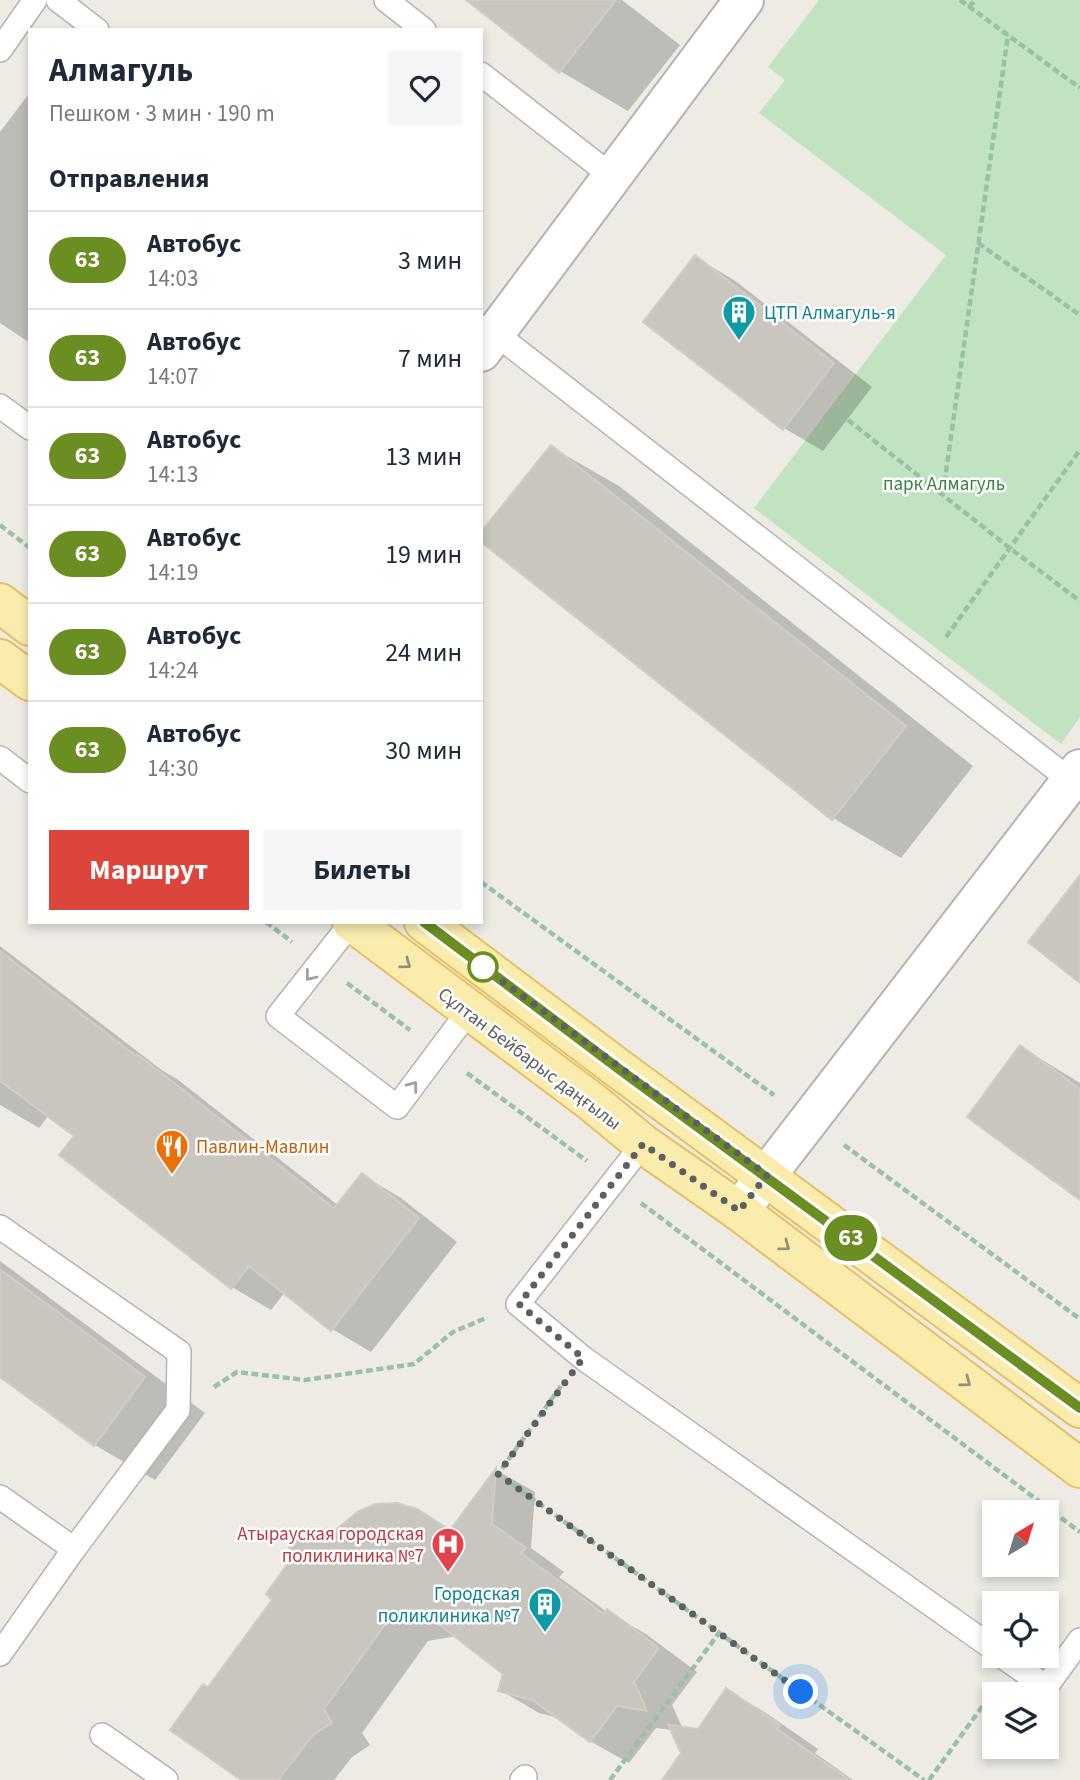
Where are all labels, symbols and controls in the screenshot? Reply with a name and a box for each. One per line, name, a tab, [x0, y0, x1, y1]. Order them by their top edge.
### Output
text: Алмагуль	[49, 47, 193, 94]
button: heart	[388, 51, 462, 125]
text: Пешком · 3 мин · 190 m	[49, 97, 275, 130]
text: Отправления	[49, 160, 209, 197]
text: Автобус	[147, 225, 241, 262]
text: 63	[75, 242, 100, 277]
text: 3 мин	[398, 242, 462, 279]
text: 14:03	[147, 262, 198, 295]
building icon: ЦТП Алмагуль-я	[720, 293, 758, 342]
place label: ЦТП Алмагуль-я	[764, 300, 896, 327]
text: Автобус	[147, 323, 241, 360]
text: 63	[75, 340, 100, 375]
text: 7 мин	[398, 340, 462, 377]
text: 14:07	[147, 360, 198, 393]
text: Автобус	[147, 421, 241, 458]
text: 63	[75, 438, 100, 473]
text: 13 мин	[385, 438, 462, 475]
text: 14:13	[147, 458, 198, 491]
park label: парк Алмагуль	[883, 471, 1005, 498]
text: Автобус	[147, 519, 241, 556]
text: 63	[75, 536, 100, 571]
text: 19 мин	[385, 536, 462, 573]
text: 14:19	[147, 556, 198, 589]
text: Автобус	[147, 617, 241, 654]
text: 63	[75, 634, 100, 669]
text: 24 мин	[385, 634, 462, 671]
text: 14:24	[147, 654, 198, 687]
text: Автобус	[147, 715, 241, 752]
text: 63	[75, 732, 100, 767]
text: 30 мин	[385, 732, 462, 769]
text: 14:30	[147, 752, 198, 785]
button: Маршрут	[49, 830, 249, 910]
button: Билеты	[263, 830, 462, 910]
unlabelled marker	[468, 952, 498, 982]
one-way arrow	[398, 955, 410, 968]
one-way arrow	[305, 968, 318, 981]
street label: Сұлтан Бейбарыс даңғылы	[432, 981, 626, 1137]
one-way arrow	[404, 1081, 417, 1094]
restaurant icon: Павлин-Мавлин	[153, 1127, 191, 1176]
place label: Павлин-Мавлин	[196, 1134, 329, 1161]
line badge: 63	[820, 1215, 882, 1261]
text: 63	[838, 1220, 864, 1255]
one-way arrow	[777, 1237, 790, 1250]
one-way arrow	[959, 1374, 971, 1387]
north arrow	[982, 1500, 1059, 1577]
map controls	[982, 1500, 1059, 1759]
place label: Атырауская городская поликлиника №7	[237, 1521, 424, 1570]
hospital icon: Атырауская городская поликлиника №7	[429, 1525, 467, 1574]
place label: Городская поликлиника №7	[378, 1581, 520, 1630]
building icon: Городская поликлиника №7	[526, 1585, 564, 1634]
button: locate	[982, 1591, 1059, 1668]
your location	[783, 1674, 818, 1709]
button: layers	[982, 1682, 1059, 1759]

